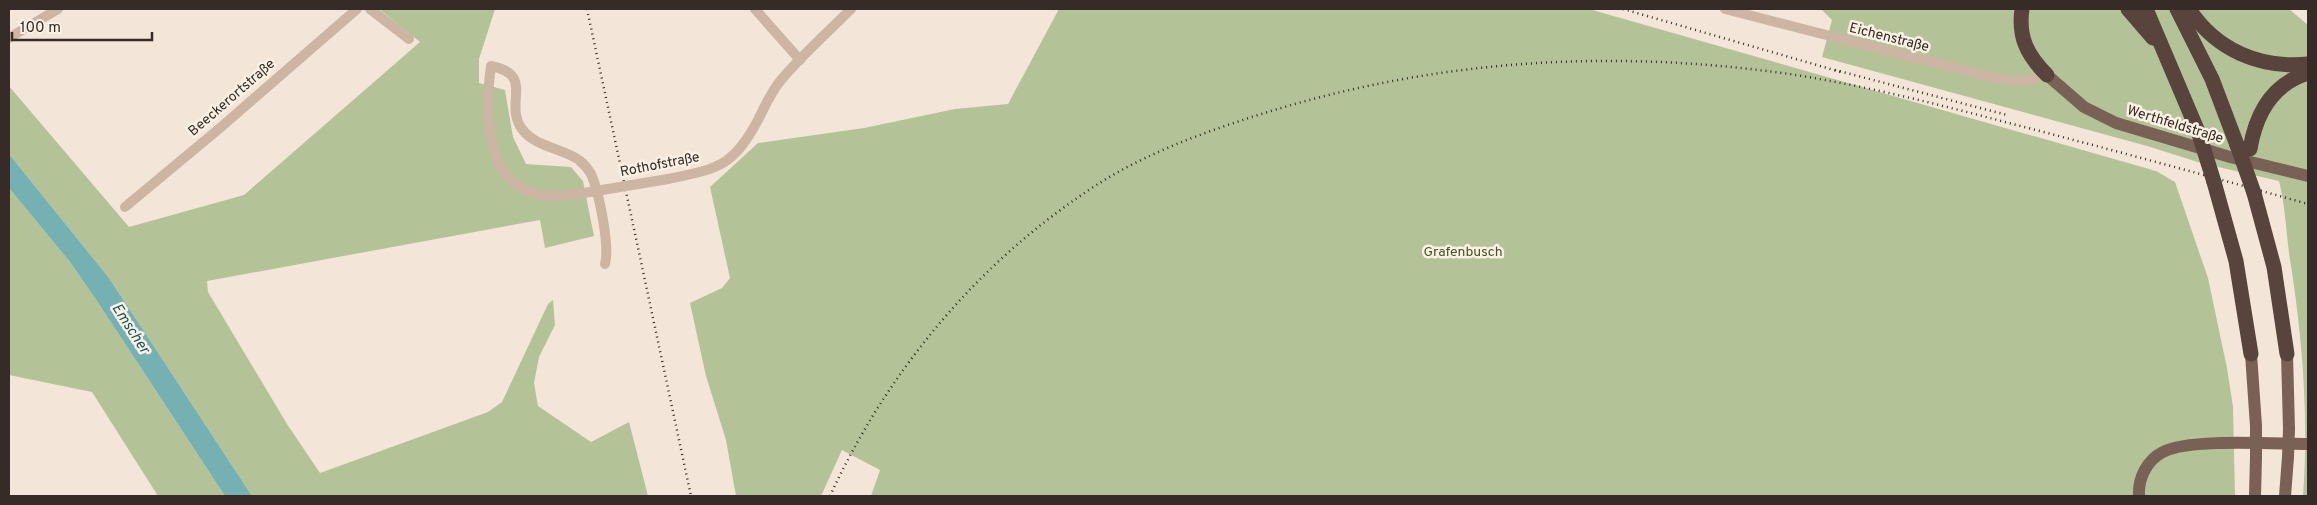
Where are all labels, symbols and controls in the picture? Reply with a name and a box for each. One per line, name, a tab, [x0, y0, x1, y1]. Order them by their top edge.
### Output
scale bar	[12, 10, 152, 42]
text: 100 m	[20, 19, 61, 38]
street label: Eichenstraße	[1847, 20, 1931, 56]
street label: Beeckerortstraße	[185, 56, 279, 140]
street label: Werthfeldstraße	[2125, 102, 2225, 148]
street label: Rothofstraße	[619, 149, 701, 181]
park label: Grafenbusch	[1423, 244, 1503, 261]
water label: Emscher	[107, 300, 154, 359]

